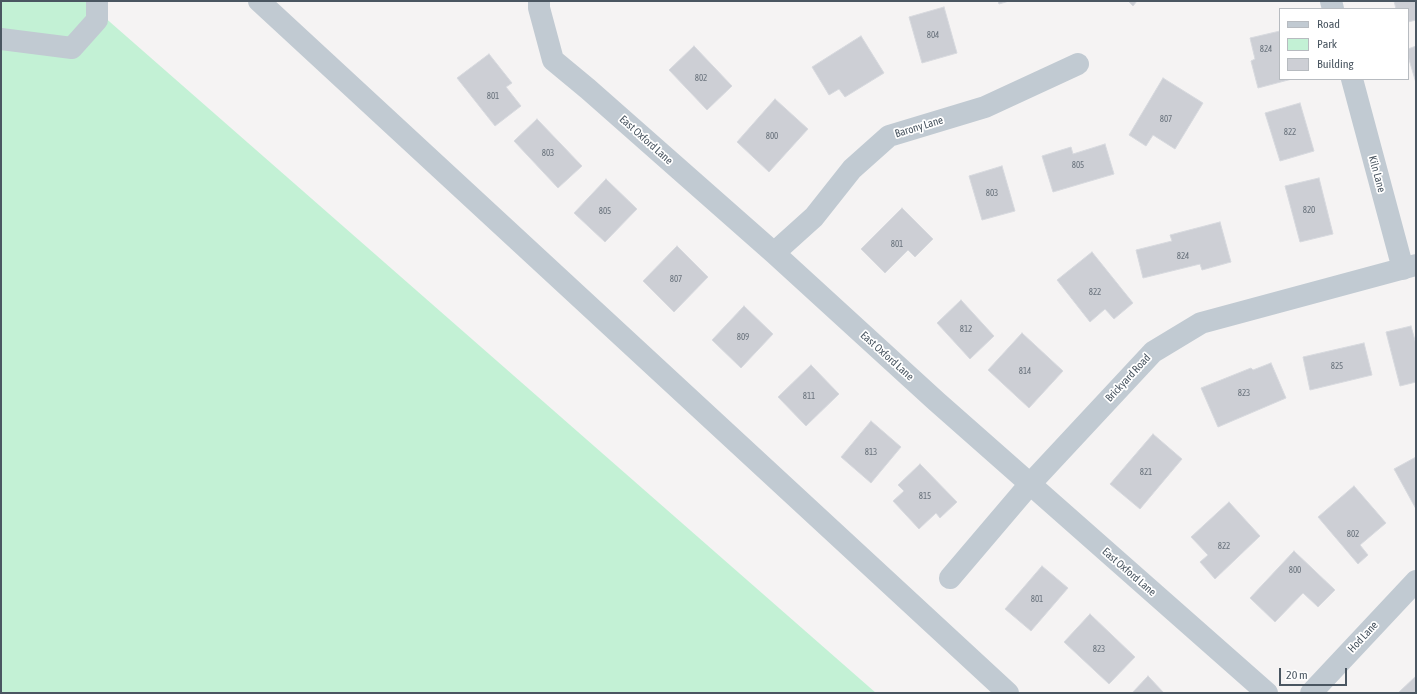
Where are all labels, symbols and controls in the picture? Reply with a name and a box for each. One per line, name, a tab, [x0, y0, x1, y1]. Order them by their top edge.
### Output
legend	[1279, 8, 1409, 80]
text: Road	[1317, 17, 1340, 31]
house number: 804	[927, 30, 939, 40]
text: Park	[1317, 37, 1337, 51]
house number: 824	[1260, 44, 1272, 54]
text: Building	[1317, 57, 1354, 71]
house number: 802	[695, 73, 707, 83]
house number: 801	[487, 91, 499, 101]
street label: East Oxford Lane	[617, 113, 675, 167]
street label: Barony Lane	[893, 113, 945, 141]
house number: 807	[1160, 114, 1172, 124]
house number: 822	[1284, 127, 1296, 137]
house number: 800	[766, 131, 778, 141]
house number: 803	[542, 148, 554, 158]
street label: Kiln Lane	[1366, 154, 1388, 194]
house number: 805	[1072, 160, 1084, 170]
house number: 803	[986, 188, 998, 198]
house number: 820	[1303, 205, 1315, 215]
house number: 805	[599, 206, 611, 216]
house number: 801	[891, 239, 903, 249]
house number: 824	[1177, 251, 1189, 261]
house number: 807	[670, 274, 682, 284]
house number: 822	[1089, 287, 1101, 297]
house number: 812	[960, 324, 972, 334]
street label: East Oxford Lane	[858, 329, 916, 383]
house number: 809	[737, 332, 749, 342]
street label: Brickyard Road	[1103, 351, 1153, 405]
house number: 825	[1331, 361, 1343, 371]
house number: 814	[1019, 366, 1031, 376]
house number: 823	[1238, 388, 1250, 398]
house number: 811	[803, 391, 815, 401]
house number: 813	[865, 447, 877, 457]
house number: 821	[1140, 467, 1152, 477]
house number: 815	[919, 491, 931, 501]
house number: 802	[1347, 529, 1359, 539]
house number: 822	[1218, 541, 1230, 551]
street label: East Oxford Lane	[1099, 545, 1159, 599]
house number: 800	[1289, 565, 1301, 575]
house number: 801	[1031, 594, 1043, 604]
street label: Hod Lane	[1345, 619, 1381, 655]
house number: 823	[1093, 644, 1105, 654]
scale bar	[1281, 660, 1349, 686]
text: 20 m	[1286, 668, 1308, 682]

